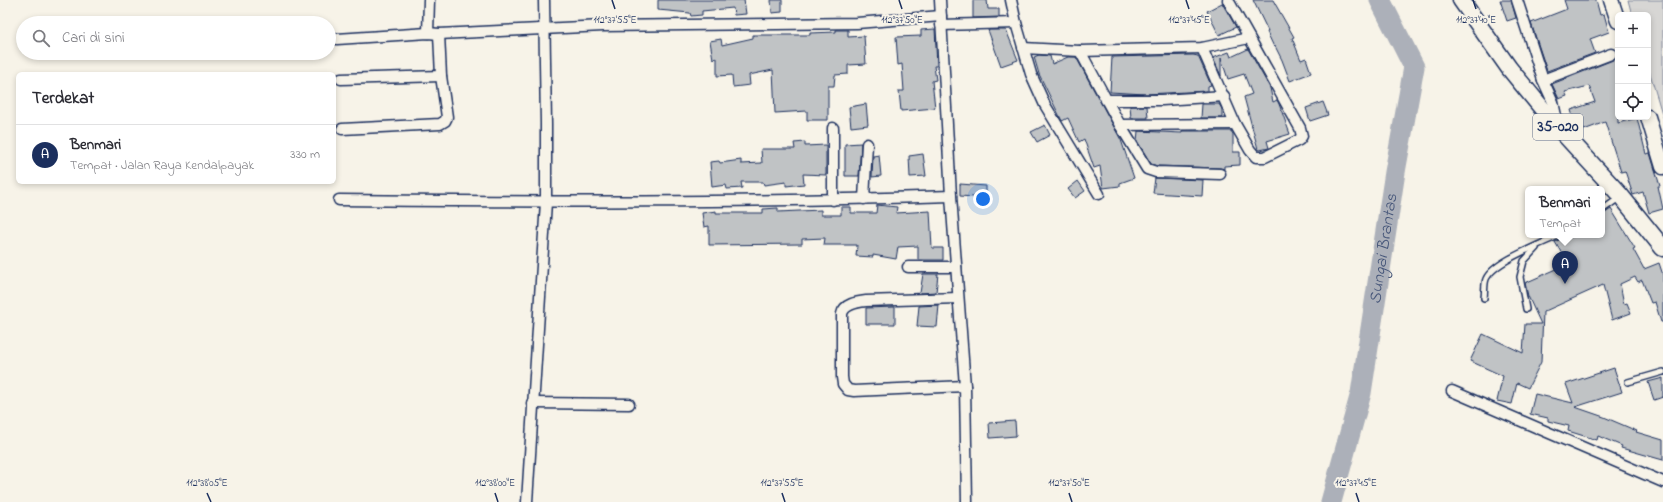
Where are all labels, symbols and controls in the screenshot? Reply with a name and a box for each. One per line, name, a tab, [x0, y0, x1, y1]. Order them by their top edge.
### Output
map controls	[1615, 12, 1651, 120]
button: +	[1615, 12, 1651, 48]
text: 112°37'55"E	[593, 13, 637, 28]
text: 112°37'50"E	[881, 13, 923, 28]
text: 112°37'45"E	[1168, 13, 1210, 28]
text: 112°37'40"E	[1456, 13, 1496, 28]
search box	[16, 16, 336, 60]
icon: search	[30, 27, 52, 49]
text: Cari di sini	[62, 27, 125, 49]
button: −	[1615, 48, 1651, 84]
button: locate	[1615, 84, 1651, 120]
text: Terdekat	[32, 86, 94, 111]
road number: 35-020	[1533, 114, 1583, 140]
text: Benmari	[70, 134, 121, 156]
text: A	[41, 145, 49, 164]
text: 330 m	[290, 145, 320, 164]
text: Tempat · Jalan Raya Kendalpayak	[70, 156, 254, 175]
popup	[1525, 186, 1605, 238]
your location	[973, 189, 993, 209]
water label: Sungai Brantas	[1362, 192, 1404, 306]
text: Benmari	[1539, 192, 1591, 214]
text: Tempat	[1539, 214, 1581, 233]
pin: A	[1552, 251, 1578, 284]
text: 112°38'05"E	[186, 476, 228, 491]
text: 112°38'00"E	[475, 476, 515, 491]
text: 112°37'55"E	[760, 476, 804, 491]
text: 112°37'50"E	[1048, 476, 1090, 491]
text: 112°37'45"E	[1335, 476, 1377, 491]

